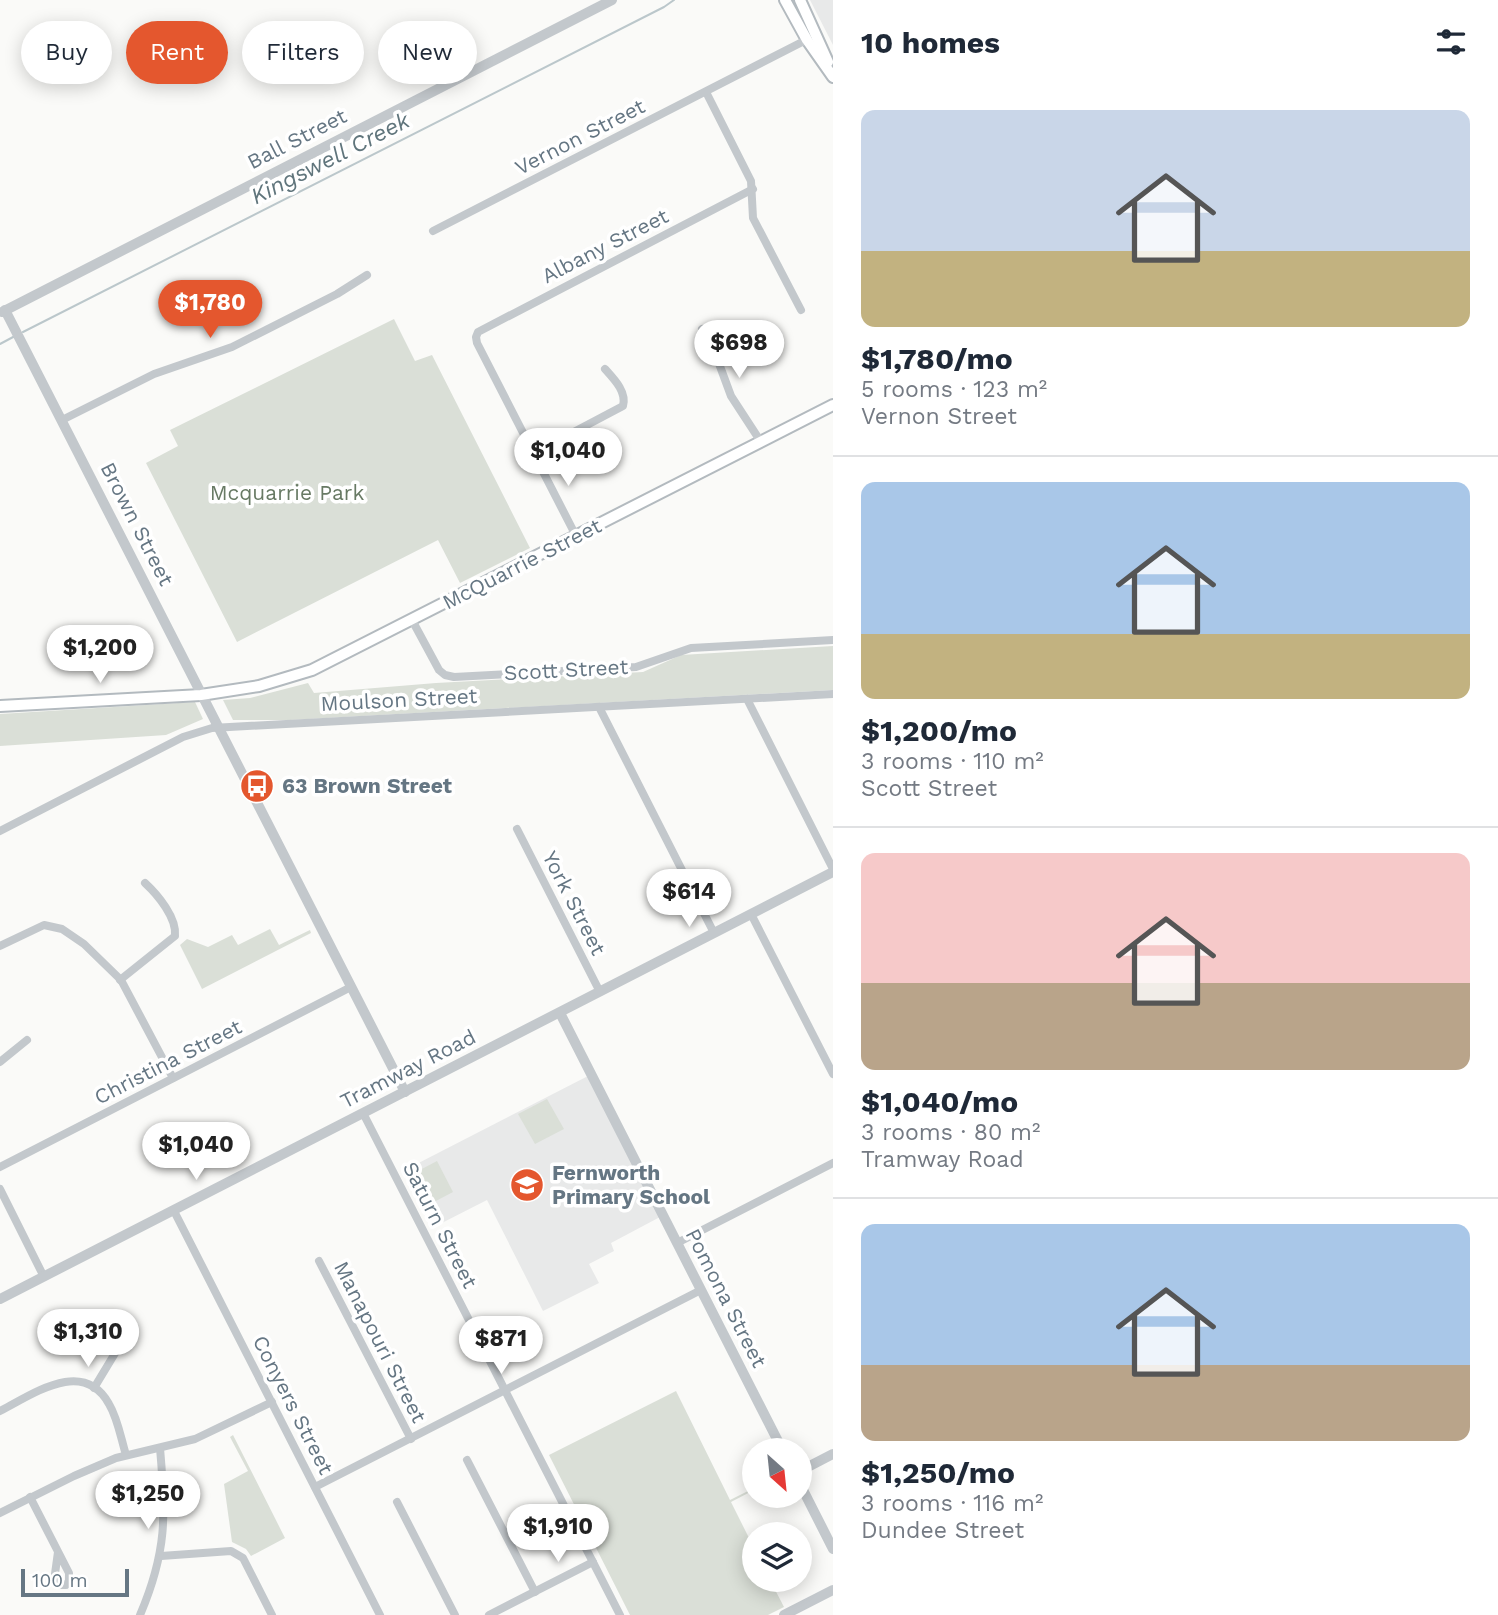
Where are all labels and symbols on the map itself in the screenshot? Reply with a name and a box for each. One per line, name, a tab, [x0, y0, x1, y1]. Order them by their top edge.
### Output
street label: Vernon Street	[511, 93, 649, 180]
street label: Ball Street	[243, 103, 351, 174]
water label: Kingswell Creek	[246, 106, 416, 210]
street label: Albany Street	[537, 203, 672, 288]
pin: $1,780	[153, 280, 267, 340]
pin: $698	[698, 320, 780, 380]
pin: $1,040	[511, 428, 625, 488]
street label: Brown Street	[96, 458, 179, 590]
park label: Mcquarrie Park	[210, 480, 364, 505]
street label: McQuarrie Street	[438, 513, 606, 614]
pin: $1,200	[43, 626, 157, 685]
street label: Scott Street	[503, 654, 629, 685]
street label: Moulson Street	[320, 683, 478, 716]
bus stop icon: 63 Brown Street	[238, 767, 276, 805]
place label: 63 Brown Street	[282, 773, 452, 798]
street label: York Street	[538, 847, 611, 959]
pin: $614	[648, 870, 730, 929]
street label: Christina Street	[90, 1014, 246, 1109]
street label: Tramway Road	[336, 1024, 480, 1113]
pin: $1,040	[139, 1122, 253, 1182]
street label: Saturn Street	[398, 1157, 483, 1292]
place label: Fernworth Primary School	[552, 1160, 710, 1209]
school or university icon: Fernworth Primary School	[508, 1166, 546, 1204]
street label: Pomona Street	[681, 1224, 772, 1372]
street label: Manapouri Street	[329, 1257, 432, 1427]
pin: $1,310	[31, 1310, 145, 1369]
pin: $871	[460, 1316, 542, 1376]
street label: Conyers Street	[248, 1331, 339, 1478]
north arrow	[742, 1438, 812, 1508]
pin: $1,250	[91, 1472, 205, 1531]
pin: $1,910	[501, 1504, 615, 1564]
scale bar	[21, 1566, 130, 1598]

